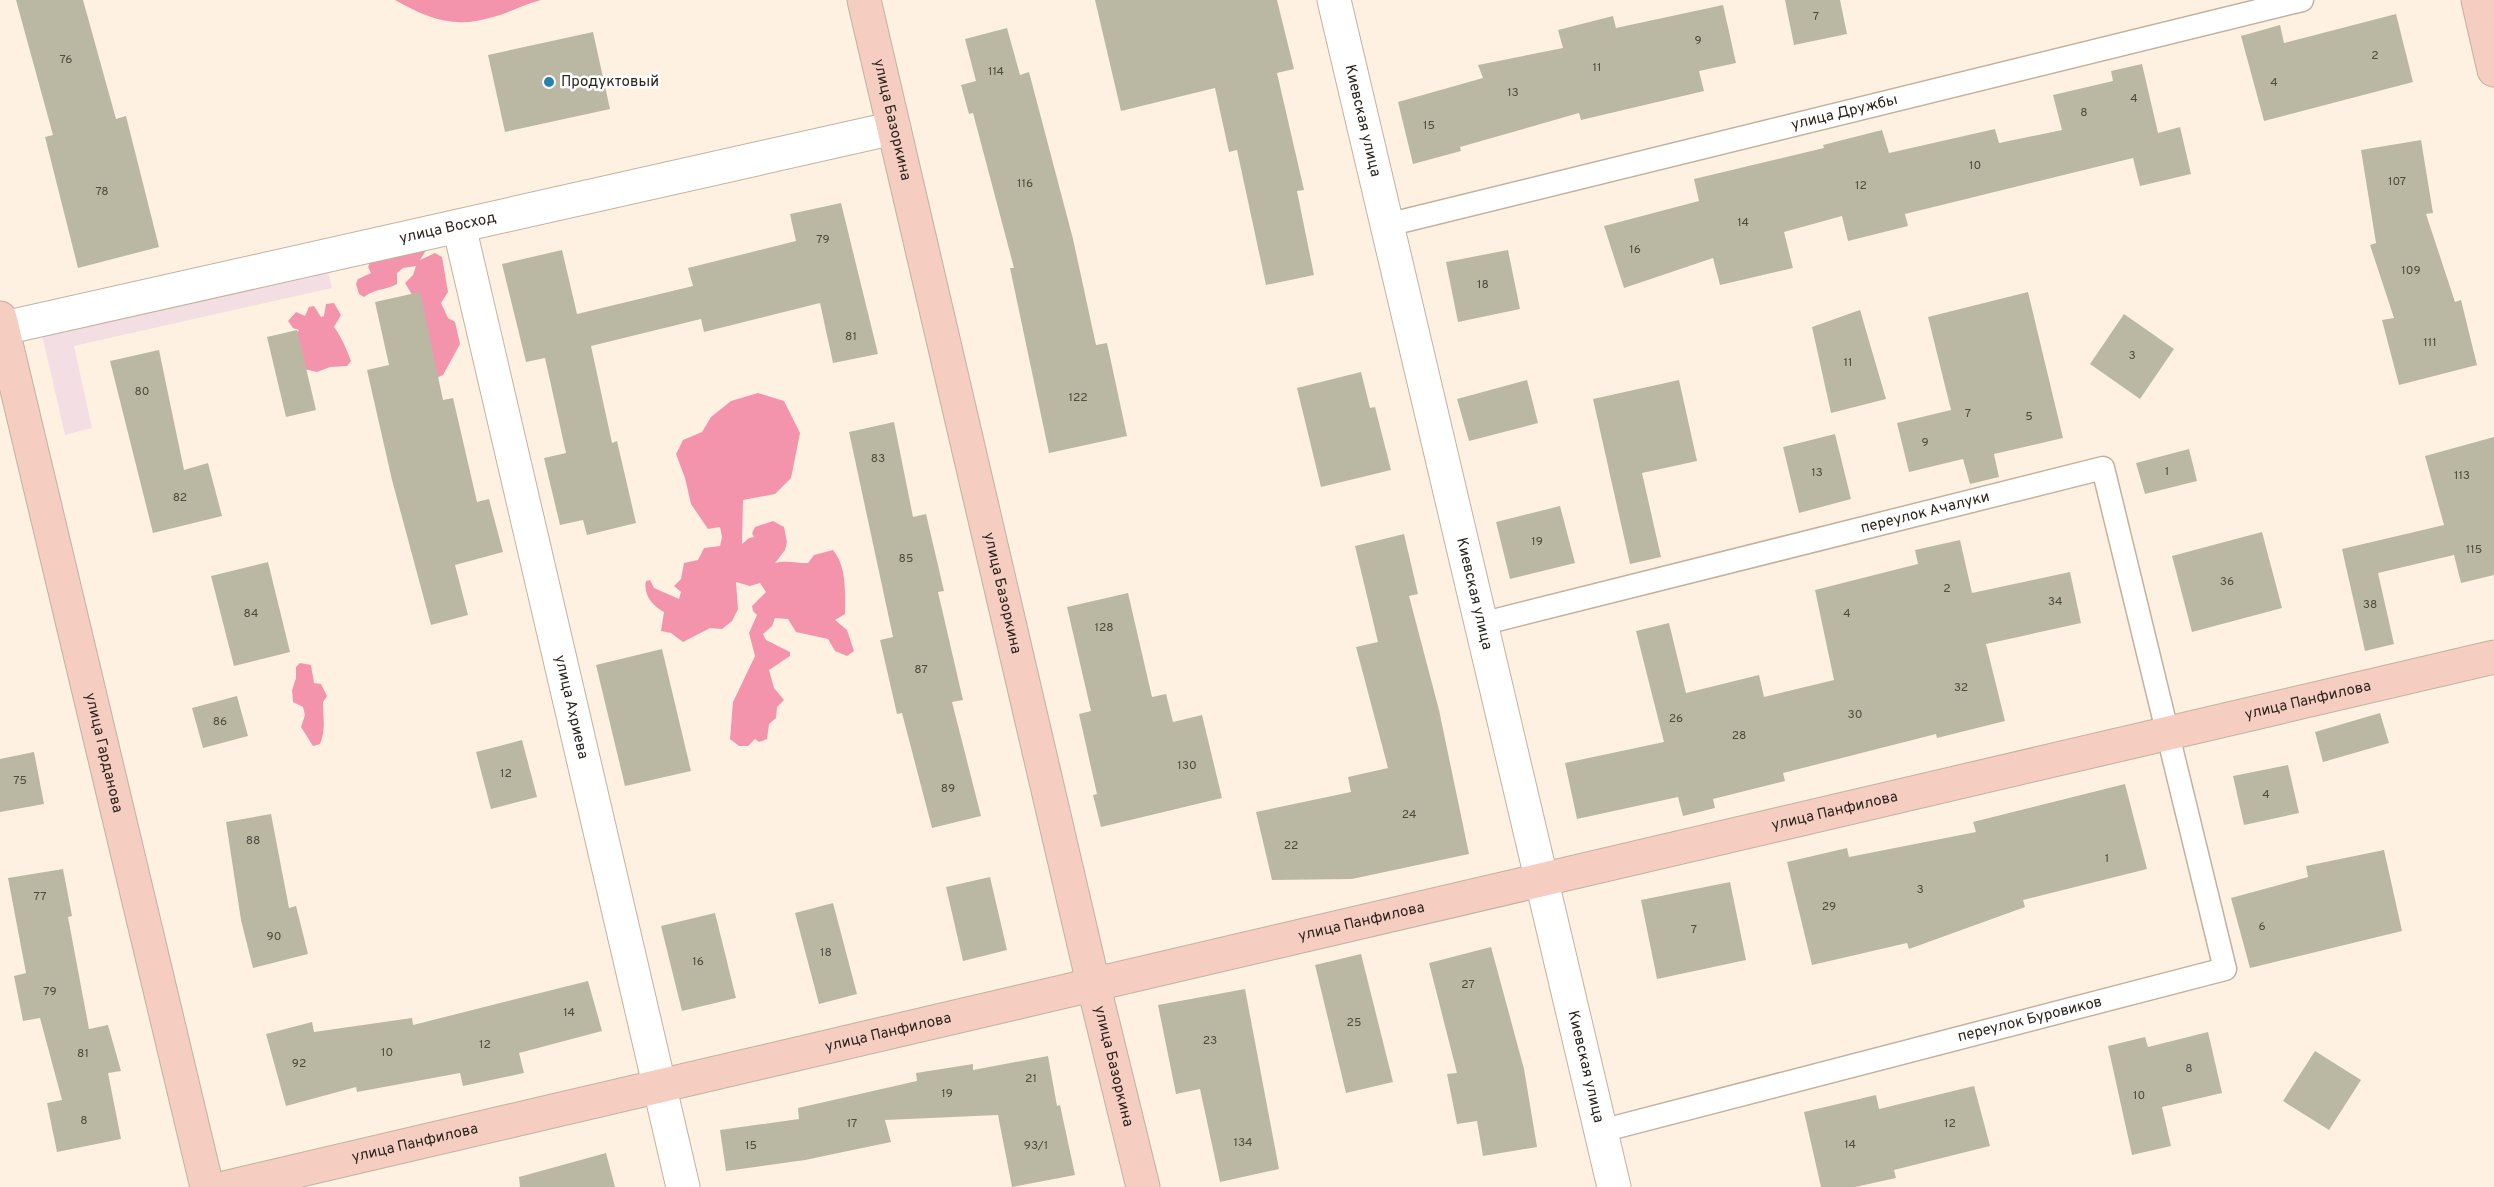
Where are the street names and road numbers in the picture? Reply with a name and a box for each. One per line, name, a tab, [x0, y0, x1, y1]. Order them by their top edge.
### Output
street label: улица Базоркина	[869, 57, 915, 182]
street label: Киевская улица	[1340, 63, 1385, 179]
street label: улица Дружбы	[1789, 90, 1900, 135]
street label: улица Восход	[398, 208, 498, 248]
street label: переулок Ачалуки	[1859, 487, 1992, 538]
street label: улица Базоркина	[979, 531, 1026, 656]
street label: Киевская улица	[1452, 536, 1496, 652]
street label: улица Ахриева	[550, 653, 592, 761]
street label: улица Панфилова	[2243, 677, 2373, 724]
street label: улица Гарданова	[80, 691, 127, 815]
street label: улица Панфилова	[1770, 787, 1900, 835]
street label: улица Панфилова	[1296, 898, 1426, 946]
street label: переулок Буровиков	[1956, 993, 2104, 1047]
street label: улица Базоркина	[1089, 1004, 1137, 1129]
street label: улица Панфилова	[823, 1009, 953, 1057]
street label: Киевская улица	[1563, 1009, 1608, 1125]
street label: улица Панфилова	[350, 1119, 480, 1167]

